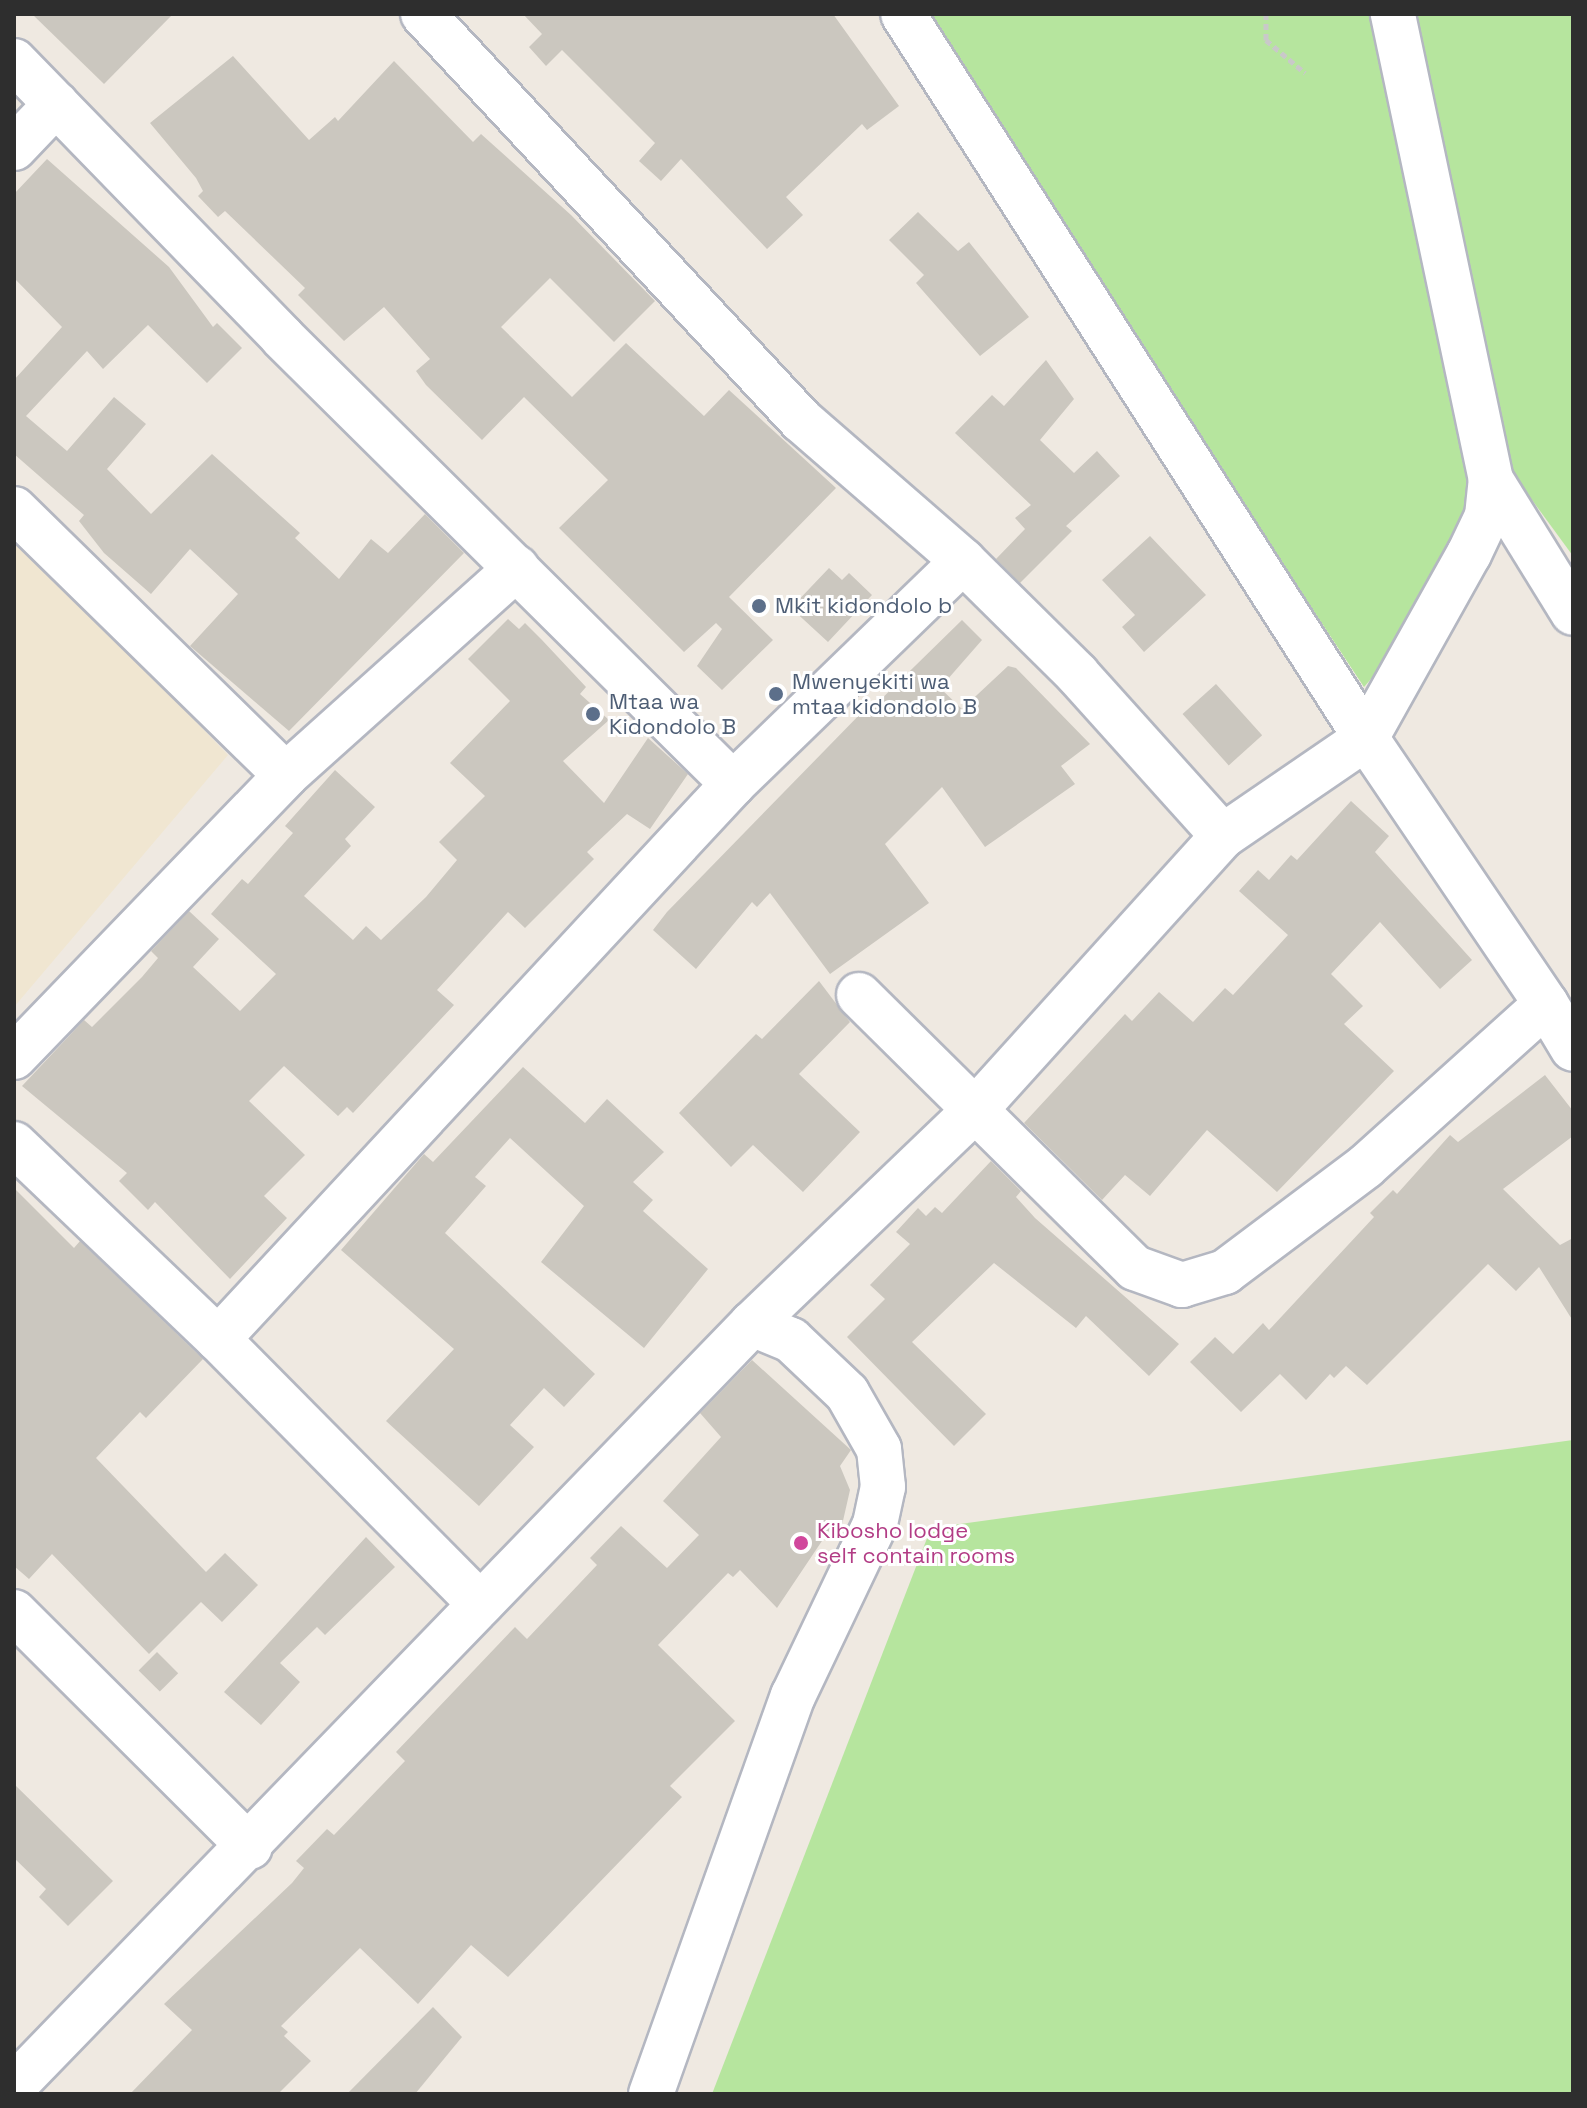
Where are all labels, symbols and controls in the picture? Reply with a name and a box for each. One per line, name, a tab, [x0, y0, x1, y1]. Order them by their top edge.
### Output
place label: Mkit kidondolo b	[775, 593, 952, 619]
marker: Mkit kidondolo b	[750, 597, 768, 615]
place label: Mwenyekiti wa mtaa kidondolo B	[792, 668, 977, 720]
marker: Mwenyekiti wa mtaa kidondolo B	[767, 685, 785, 703]
place label: Mtaa wa Kidondolo B	[609, 688, 736, 740]
marker: Mtaa wa Kidondolo B	[584, 705, 602, 723]
place label: Kibosho lodge self contain rooms	[817, 1517, 1015, 1568]
marker: Kibosho lodge self contain rooms	[792, 1534, 810, 1552]

